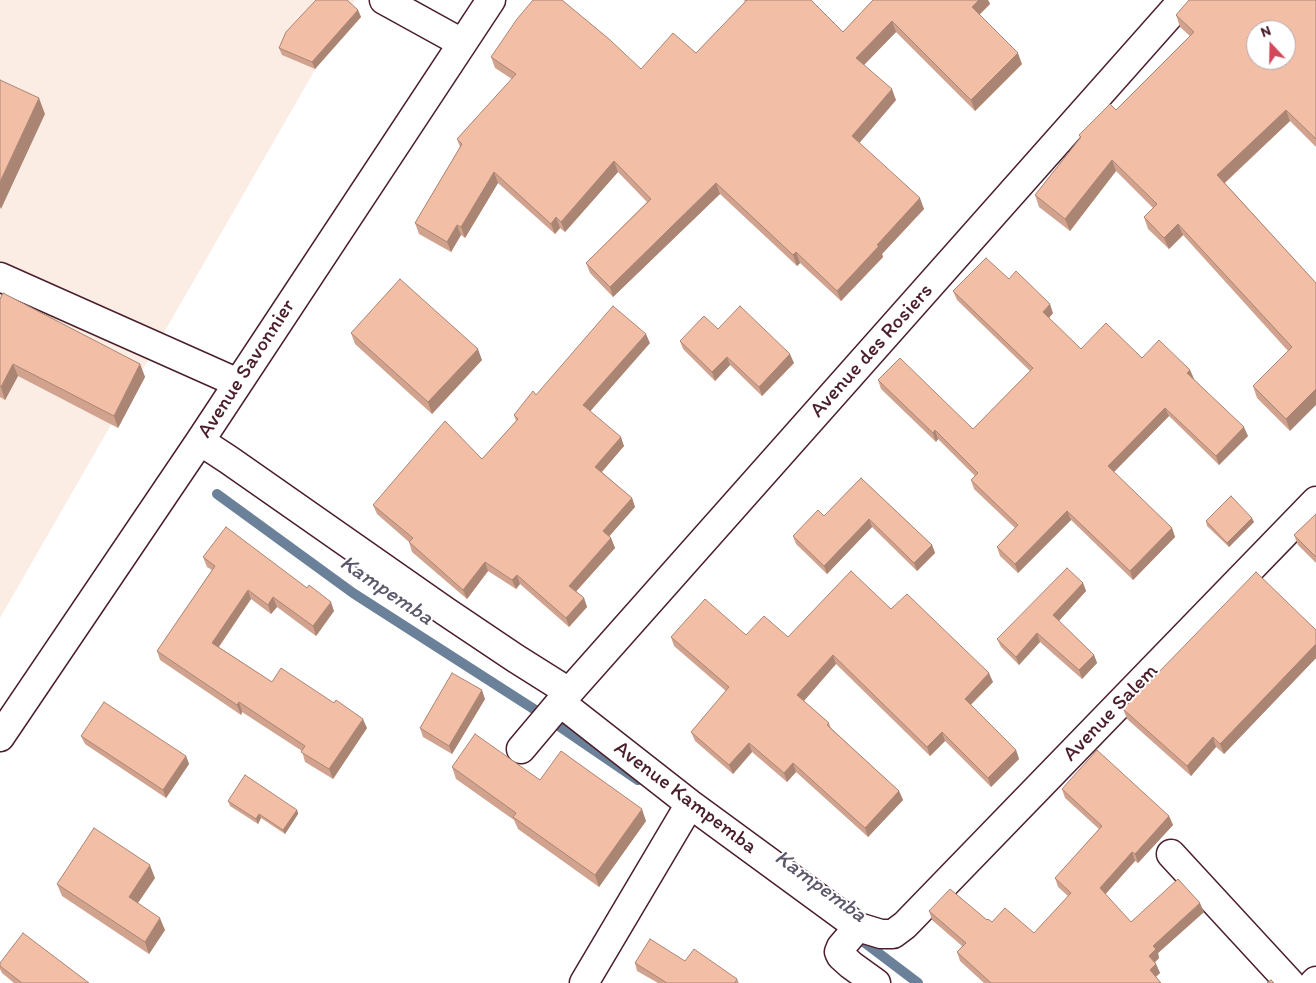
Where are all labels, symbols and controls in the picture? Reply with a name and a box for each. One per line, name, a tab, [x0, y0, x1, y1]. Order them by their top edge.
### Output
north arrow	[1246, 20, 1296, 70]
text: N	[1258, 22, 1273, 41]
street label: Avenue des Rosiers	[805, 279, 939, 423]
street label: Avenue Savonnier	[193, 295, 301, 443]
water label: Kampemba	[334, 550, 438, 632]
street label: Avenue Salem	[1058, 659, 1164, 767]
street label: Avenue Kampemba	[609, 736, 761, 860]
water label: Kampemba	[769, 845, 871, 929]

